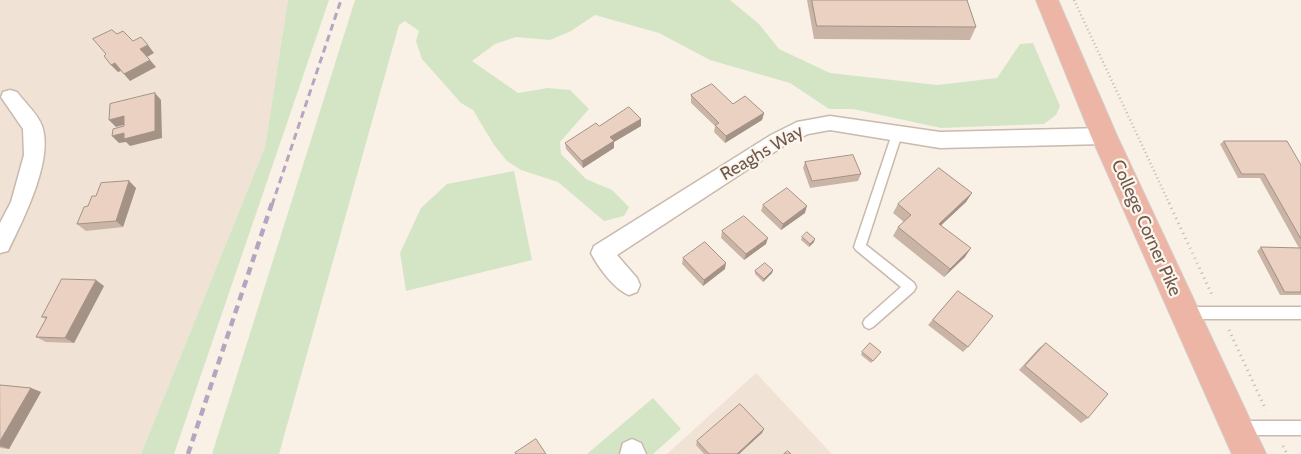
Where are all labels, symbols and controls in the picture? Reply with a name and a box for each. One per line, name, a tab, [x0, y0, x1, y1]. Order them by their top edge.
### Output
street label: Reaghs Way	[717, 121, 807, 185]
street label: College Corner Pike	[1106, 157, 1186, 299]

